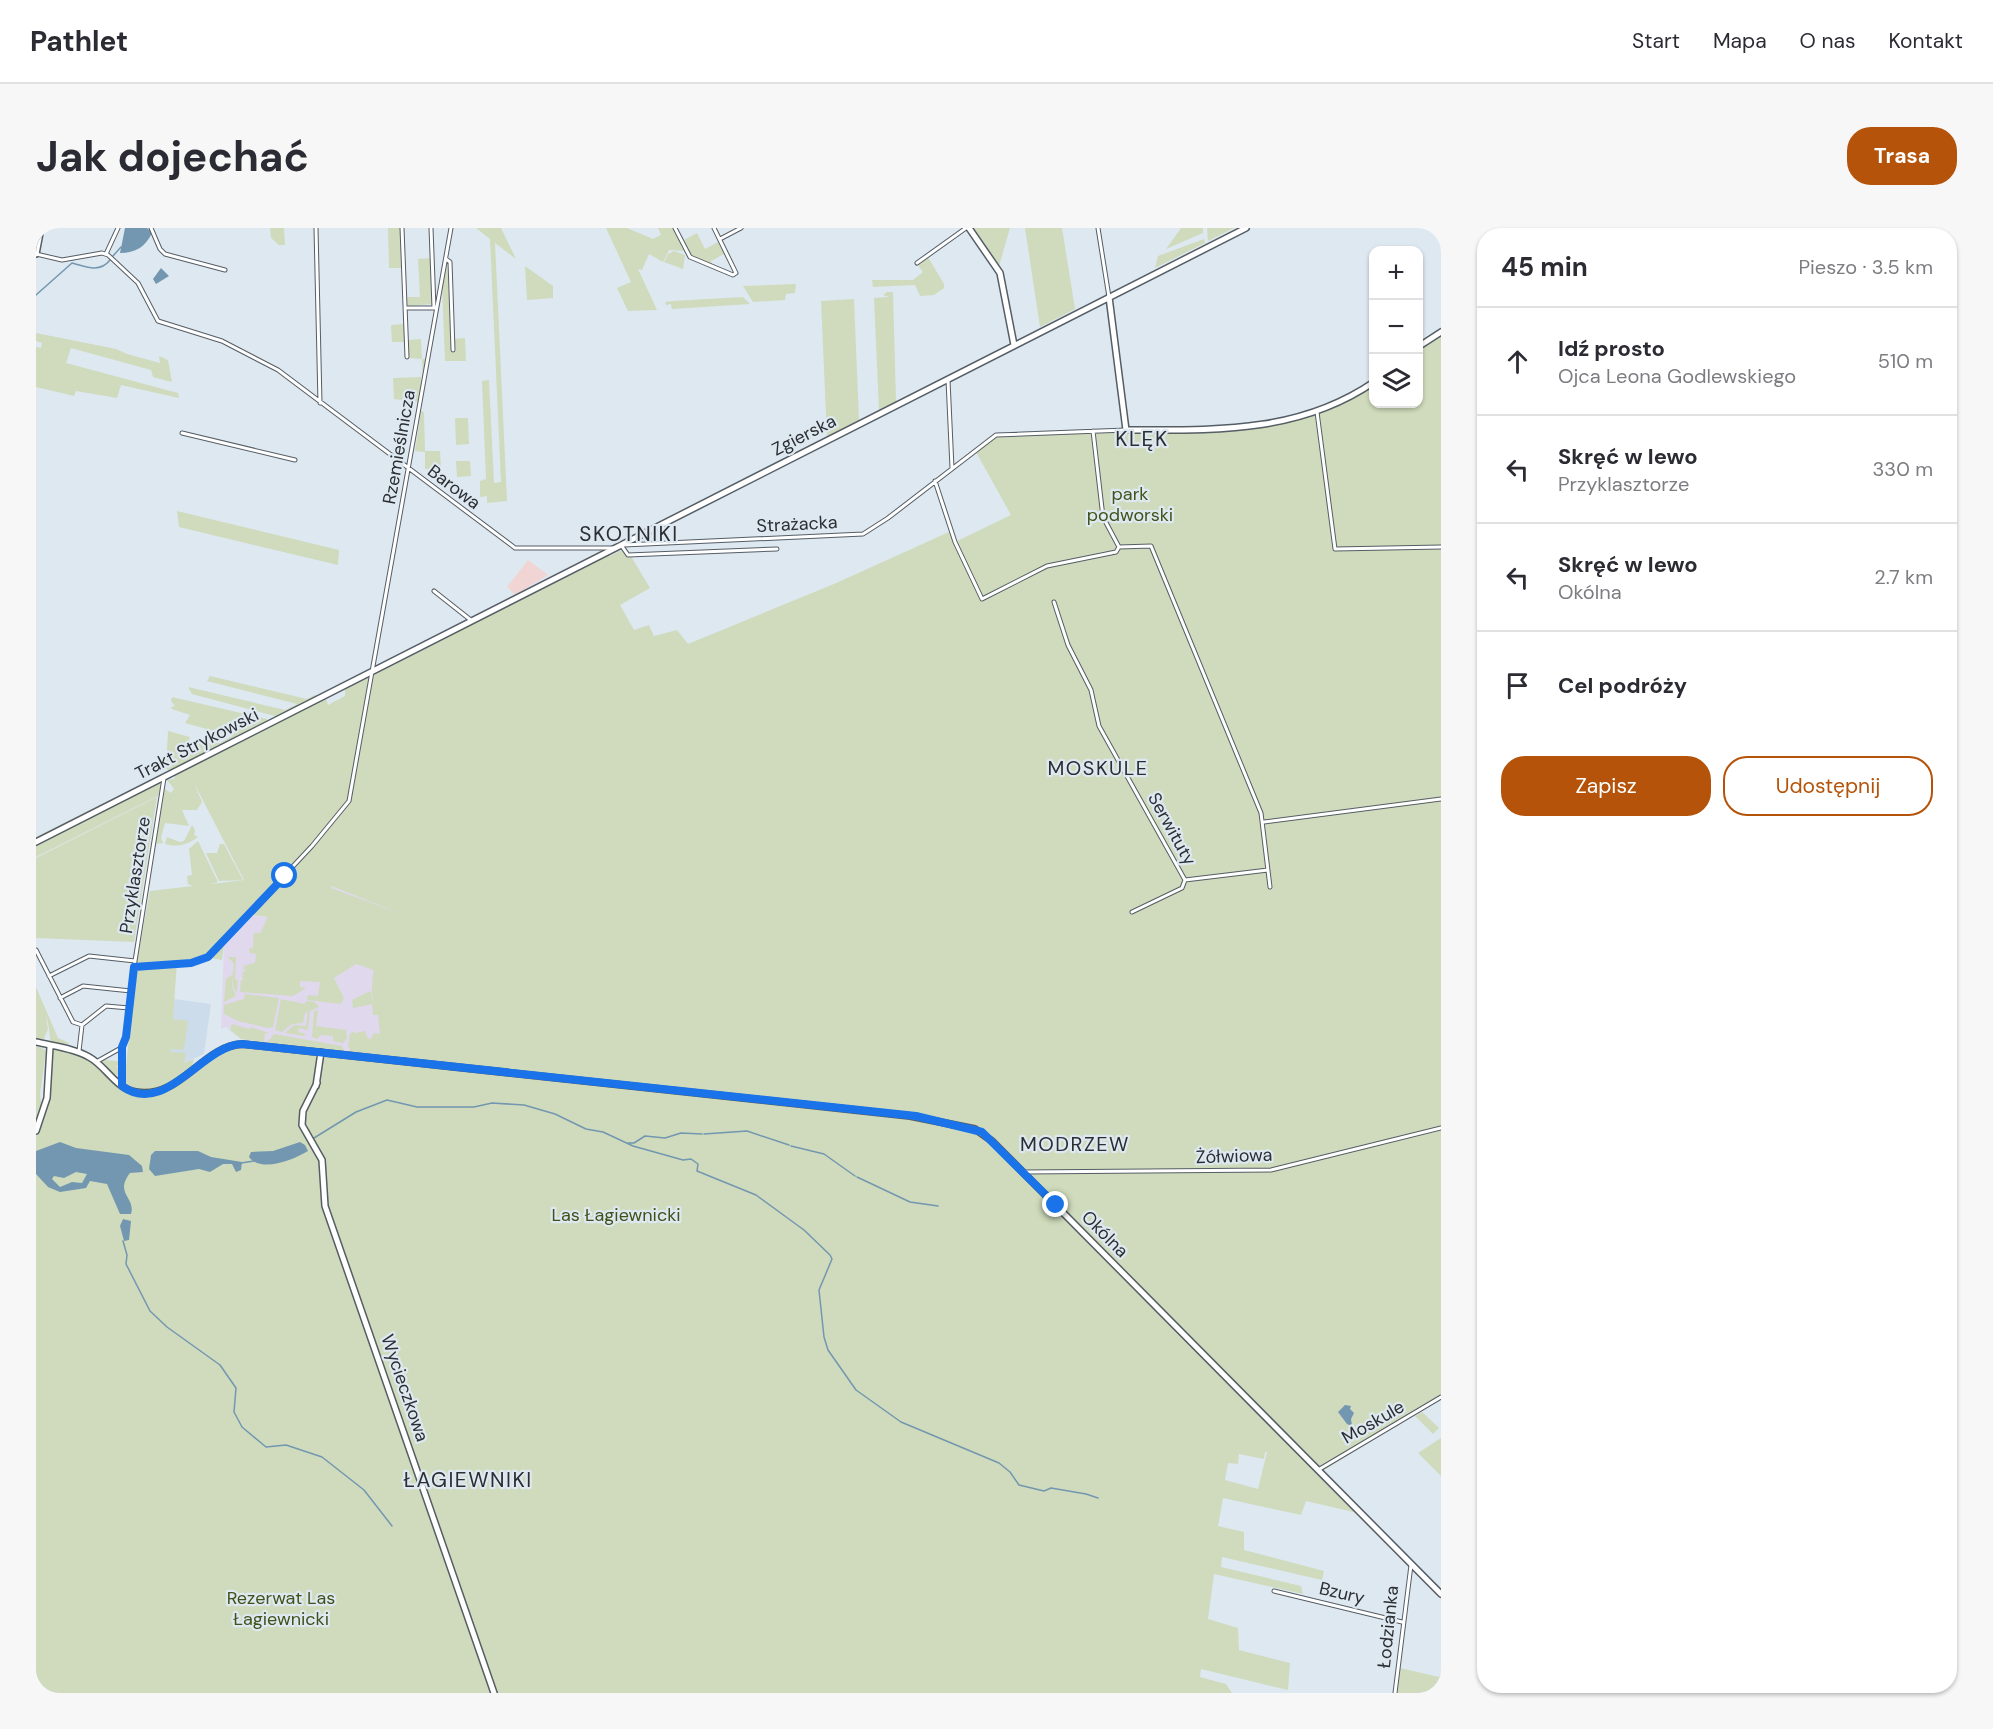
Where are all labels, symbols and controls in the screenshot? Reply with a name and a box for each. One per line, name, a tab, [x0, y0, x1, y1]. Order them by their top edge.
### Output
text: Pathlet	[30, 23, 128, 60]
text: Start	[1632, 27, 1680, 55]
text: Mapa	[1713, 27, 1767, 55]
text: O nas	[1800, 27, 1855, 55]
text: Kontakt	[1888, 27, 1963, 55]
button: Trasa	[1847, 127, 1957, 185]
text: Jak dojechać	[36, 129, 309, 184]
map controls	[1369, 246, 1423, 408]
button: +	[1369, 246, 1423, 300]
text: 45 min	[1501, 250, 1588, 284]
text: Pieszo · 3.5 km	[1798, 254, 1933, 280]
button: −	[1369, 300, 1423, 354]
text: Idź prosto	[1558, 334, 1665, 363]
icon: ahead	[1501, 345, 1534, 378]
text: 510 m	[1878, 348, 1933, 374]
button: layers	[1369, 354, 1423, 408]
text: Ojca Leona Godlewskiego	[1558, 363, 1796, 389]
street label: Rzemieślnicza	[377, 388, 421, 506]
street label: Zgierska	[768, 409, 840, 461]
district label: KLĘK	[1115, 425, 1169, 453]
text: Skręć w lewo	[1558, 442, 1698, 471]
icon: left	[1501, 453, 1534, 486]
text: 330 m	[1873, 456, 1933, 482]
street label: Barowa	[423, 459, 485, 515]
text: Przyklasztorze	[1558, 471, 1689, 497]
park label: park podworski	[1087, 482, 1173, 527]
street label: Strażacka	[756, 510, 838, 538]
district label: SKOTNIKI	[579, 520, 679, 548]
text: Skręć w lewo	[1558, 550, 1698, 579]
icon: left	[1501, 561, 1534, 594]
text: 2.7 km	[1874, 564, 1933, 590]
text: Okólna	[1558, 579, 1622, 605]
icon: arrive	[1501, 669, 1534, 702]
text: Cel podróży	[1558, 671, 1687, 700]
street label: Trakt Strykowski	[131, 703, 263, 785]
district label: MOSKULE	[1047, 755, 1149, 781]
button: Zapisz	[1501, 756, 1711, 816]
button: Udostępnij	[1723, 756, 1933, 816]
street label: Serwituty	[1142, 788, 1202, 870]
street label: Przyklasztorze	[114, 815, 156, 935]
route start	[271, 862, 297, 888]
district label: MODRZEW	[1020, 1131, 1130, 1157]
street label: Żółwiowa	[1195, 1143, 1273, 1169]
route end	[1042, 1191, 1068, 1217]
park label: Las Łagiewnicki	[551, 1203, 681, 1227]
street label: Okólna	[1076, 1205, 1134, 1263]
street label: Wycieczkowa	[375, 1331, 435, 1445]
street label: Moskule	[1337, 1394, 1409, 1450]
district label: ŁAGIEWNIKI	[403, 1466, 533, 1494]
street label: Bzury	[1317, 1576, 1367, 1610]
street label: Łodzianka	[1372, 1584, 1404, 1670]
park label: Rezerwat Las Łagiewnicki	[227, 1586, 335, 1631]

